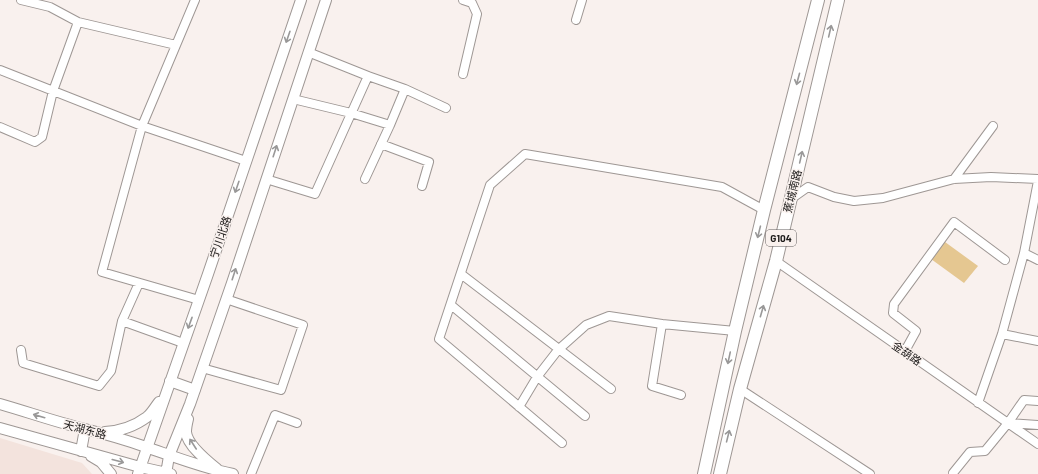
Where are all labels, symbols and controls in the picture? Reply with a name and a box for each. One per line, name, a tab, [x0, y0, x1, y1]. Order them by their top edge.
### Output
one-way arrow	[827, 25, 835, 38]
one-way arrow	[284, 30, 291, 43]
one-way arrow	[794, 72, 801, 85]
one-way arrow	[272, 145, 280, 157]
one-way arrow	[797, 151, 805, 164]
street label: 蕉城南路	[780, 168, 804, 214]
one-way arrow	[233, 180, 241, 192]
street label: 宁川北路	[207, 214, 233, 260]
one-way arrow	[754, 225, 762, 238]
road number: G104	[766, 230, 796, 246]
one-way arrow	[231, 269, 239, 281]
one-way arrow	[759, 304, 766, 317]
one-way arrow	[186, 316, 194, 328]
street label: 金葫路	[890, 338, 924, 368]
one-way arrow	[725, 351, 733, 364]
one-way arrow	[32, 412, 45, 419]
street label: 天湖东路	[62, 417, 108, 441]
one-way arrow	[725, 430, 733, 443]
one-way arrow	[188, 438, 196, 450]
one-way arrow	[112, 458, 125, 465]

